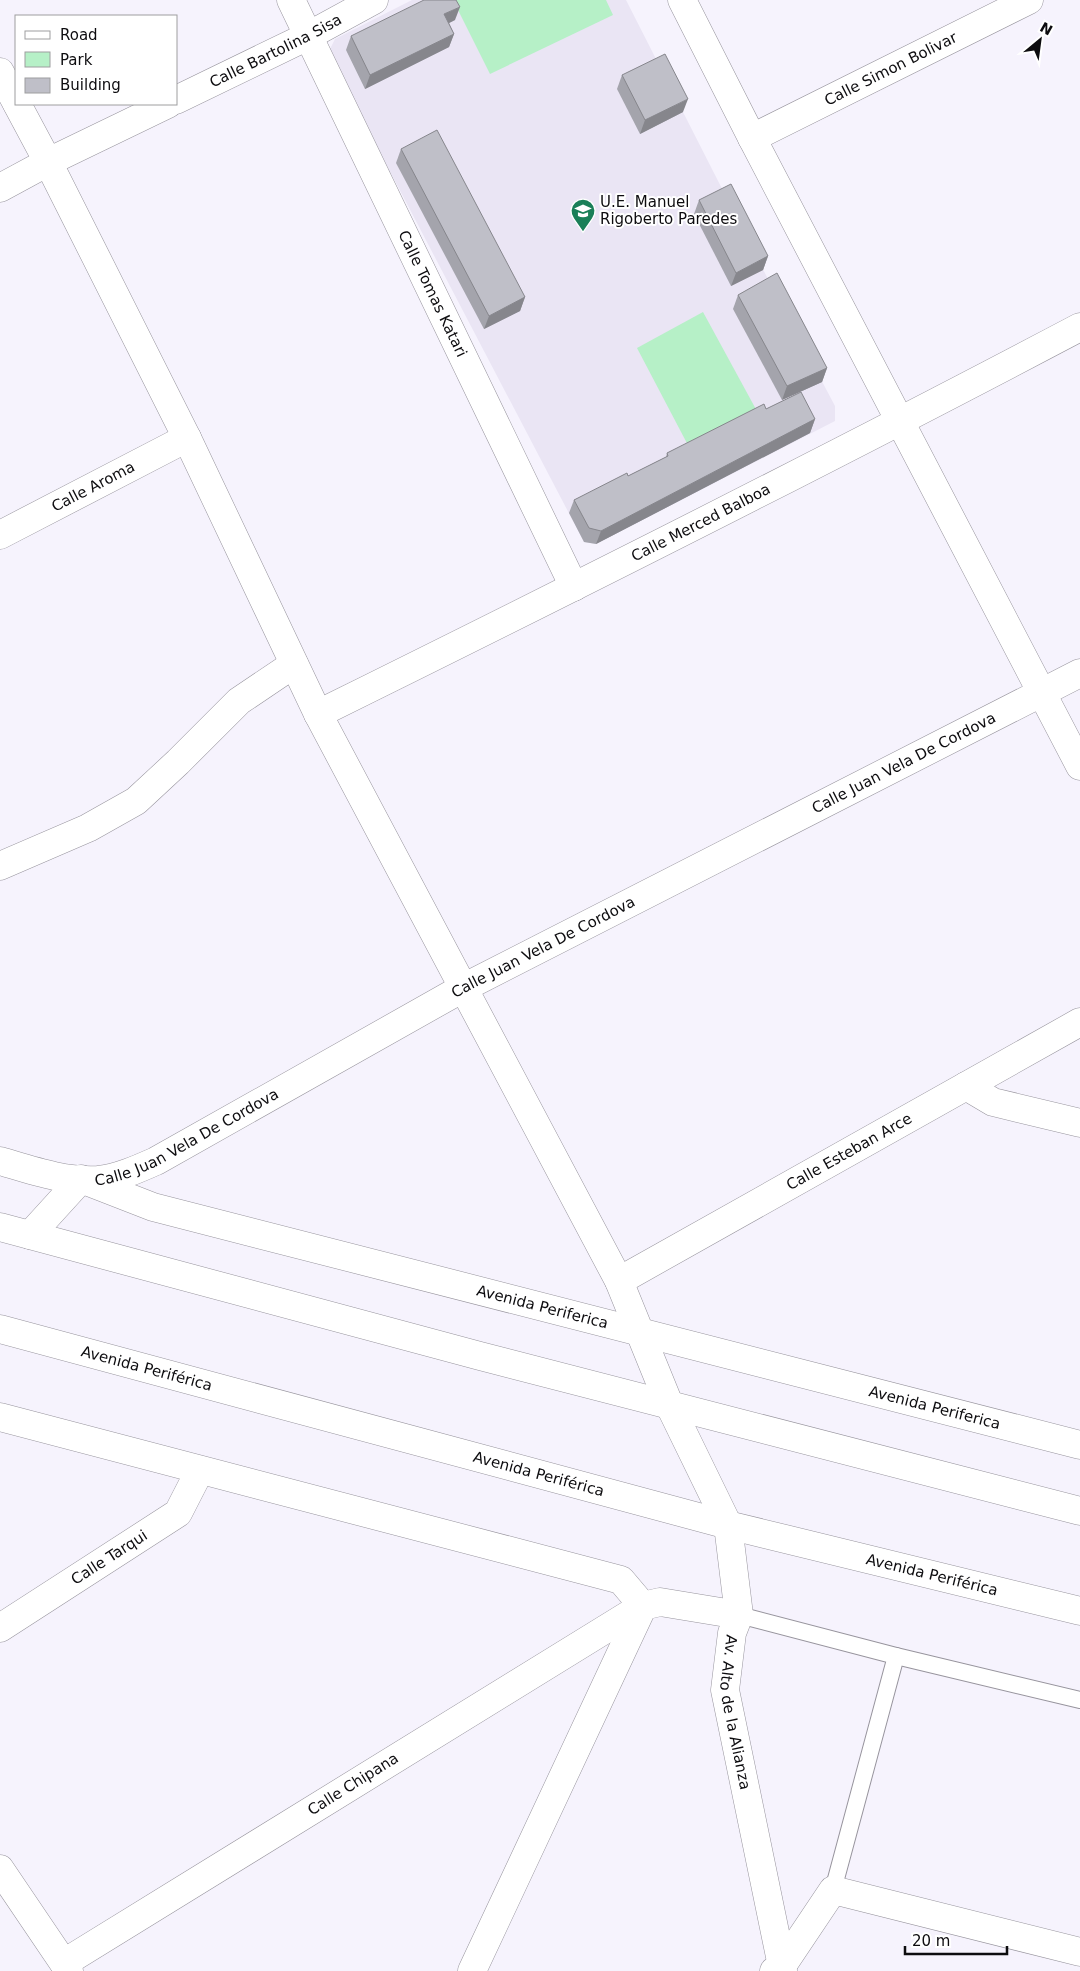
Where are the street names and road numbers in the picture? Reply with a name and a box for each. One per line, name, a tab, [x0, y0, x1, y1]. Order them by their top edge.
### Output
street label: Calle Bartolina Sisa	[207, 10, 345, 91]
street label: Calle Simon Bolivar	[821, 28, 961, 109]
street label: Calle Tomas Katari	[394, 227, 471, 360]
street label: Calle Aroma	[49, 458, 138, 516]
street label: Calle Merced Balboa	[628, 480, 773, 565]
street label: Calle Juan Vela De Cordova	[809, 709, 999, 817]
street label: Calle Juan Vela De Cordova	[448, 893, 638, 1002]
street label: Calle Juan Vela De Cordova	[94, 1085, 282, 1189]
street label: Calle Esteban Arce	[783, 1109, 915, 1194]
street label: Avenida Periferica	[475, 1281, 610, 1332]
street label: Avenida Periférica	[79, 1342, 214, 1395]
street label: Avenida Periferica	[867, 1382, 1002, 1433]
street label: Avenida Periférica	[471, 1448, 606, 1500]
street label: Calle Tarqui	[68, 1526, 151, 1589]
street label: Avenida Periférica	[864, 1550, 1000, 1600]
street label: Av. Alto de la Alianza	[716, 1634, 754, 1791]
street label: Calle Chipana	[304, 1749, 402, 1819]

